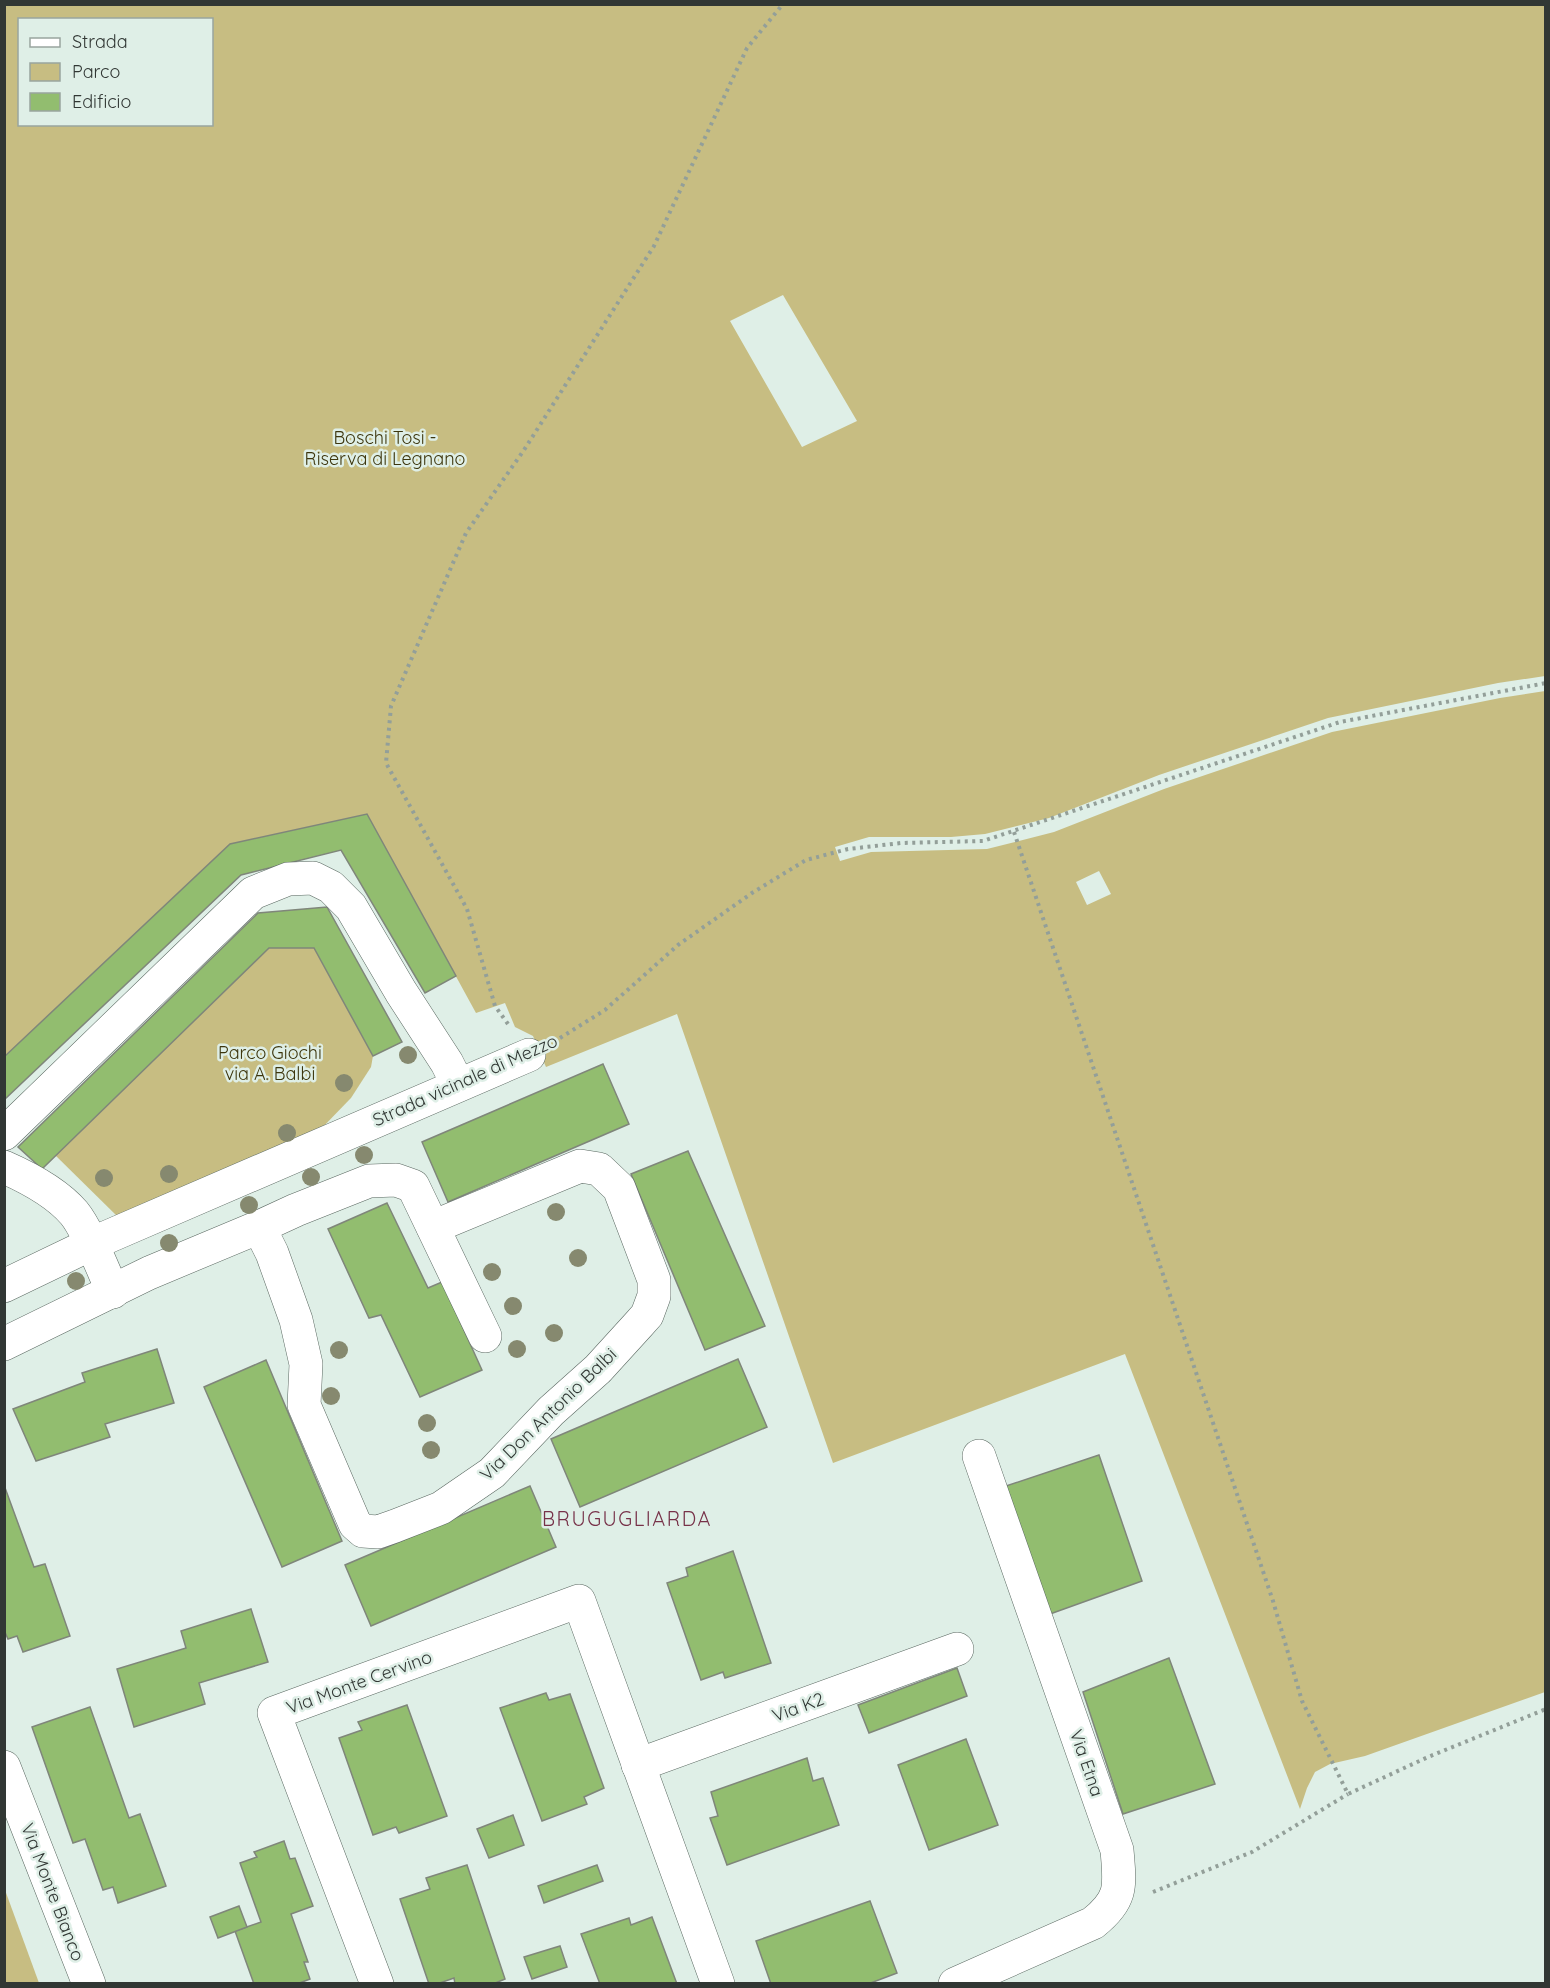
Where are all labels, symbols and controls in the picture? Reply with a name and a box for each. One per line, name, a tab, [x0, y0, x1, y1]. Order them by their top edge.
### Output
legend	[18, 18, 213, 126]
text: Strada	[72, 30, 128, 53]
text: Parco	[72, 60, 120, 83]
text: Edificio	[72, 90, 131, 113]
park label: Boschi Tosi - Riserva di Legnano	[305, 426, 465, 470]
street label: Strada vicinale di Mezzo	[369, 1029, 561, 1131]
park label: Parco Giochi via A. Balbi	[218, 1041, 322, 1085]
street label: Via Don Antonio Balbi	[475, 1343, 621, 1485]
district label: BRUGUGLIARDA	[542, 1506, 712, 1531]
street label: Via Monte Cervino	[283, 1645, 435, 1719]
street label: Via K2	[769, 1687, 827, 1727]
street label: Via Etna	[1065, 1726, 1109, 1800]
street label: Via Monte Bianco	[16, 1820, 90, 1964]

